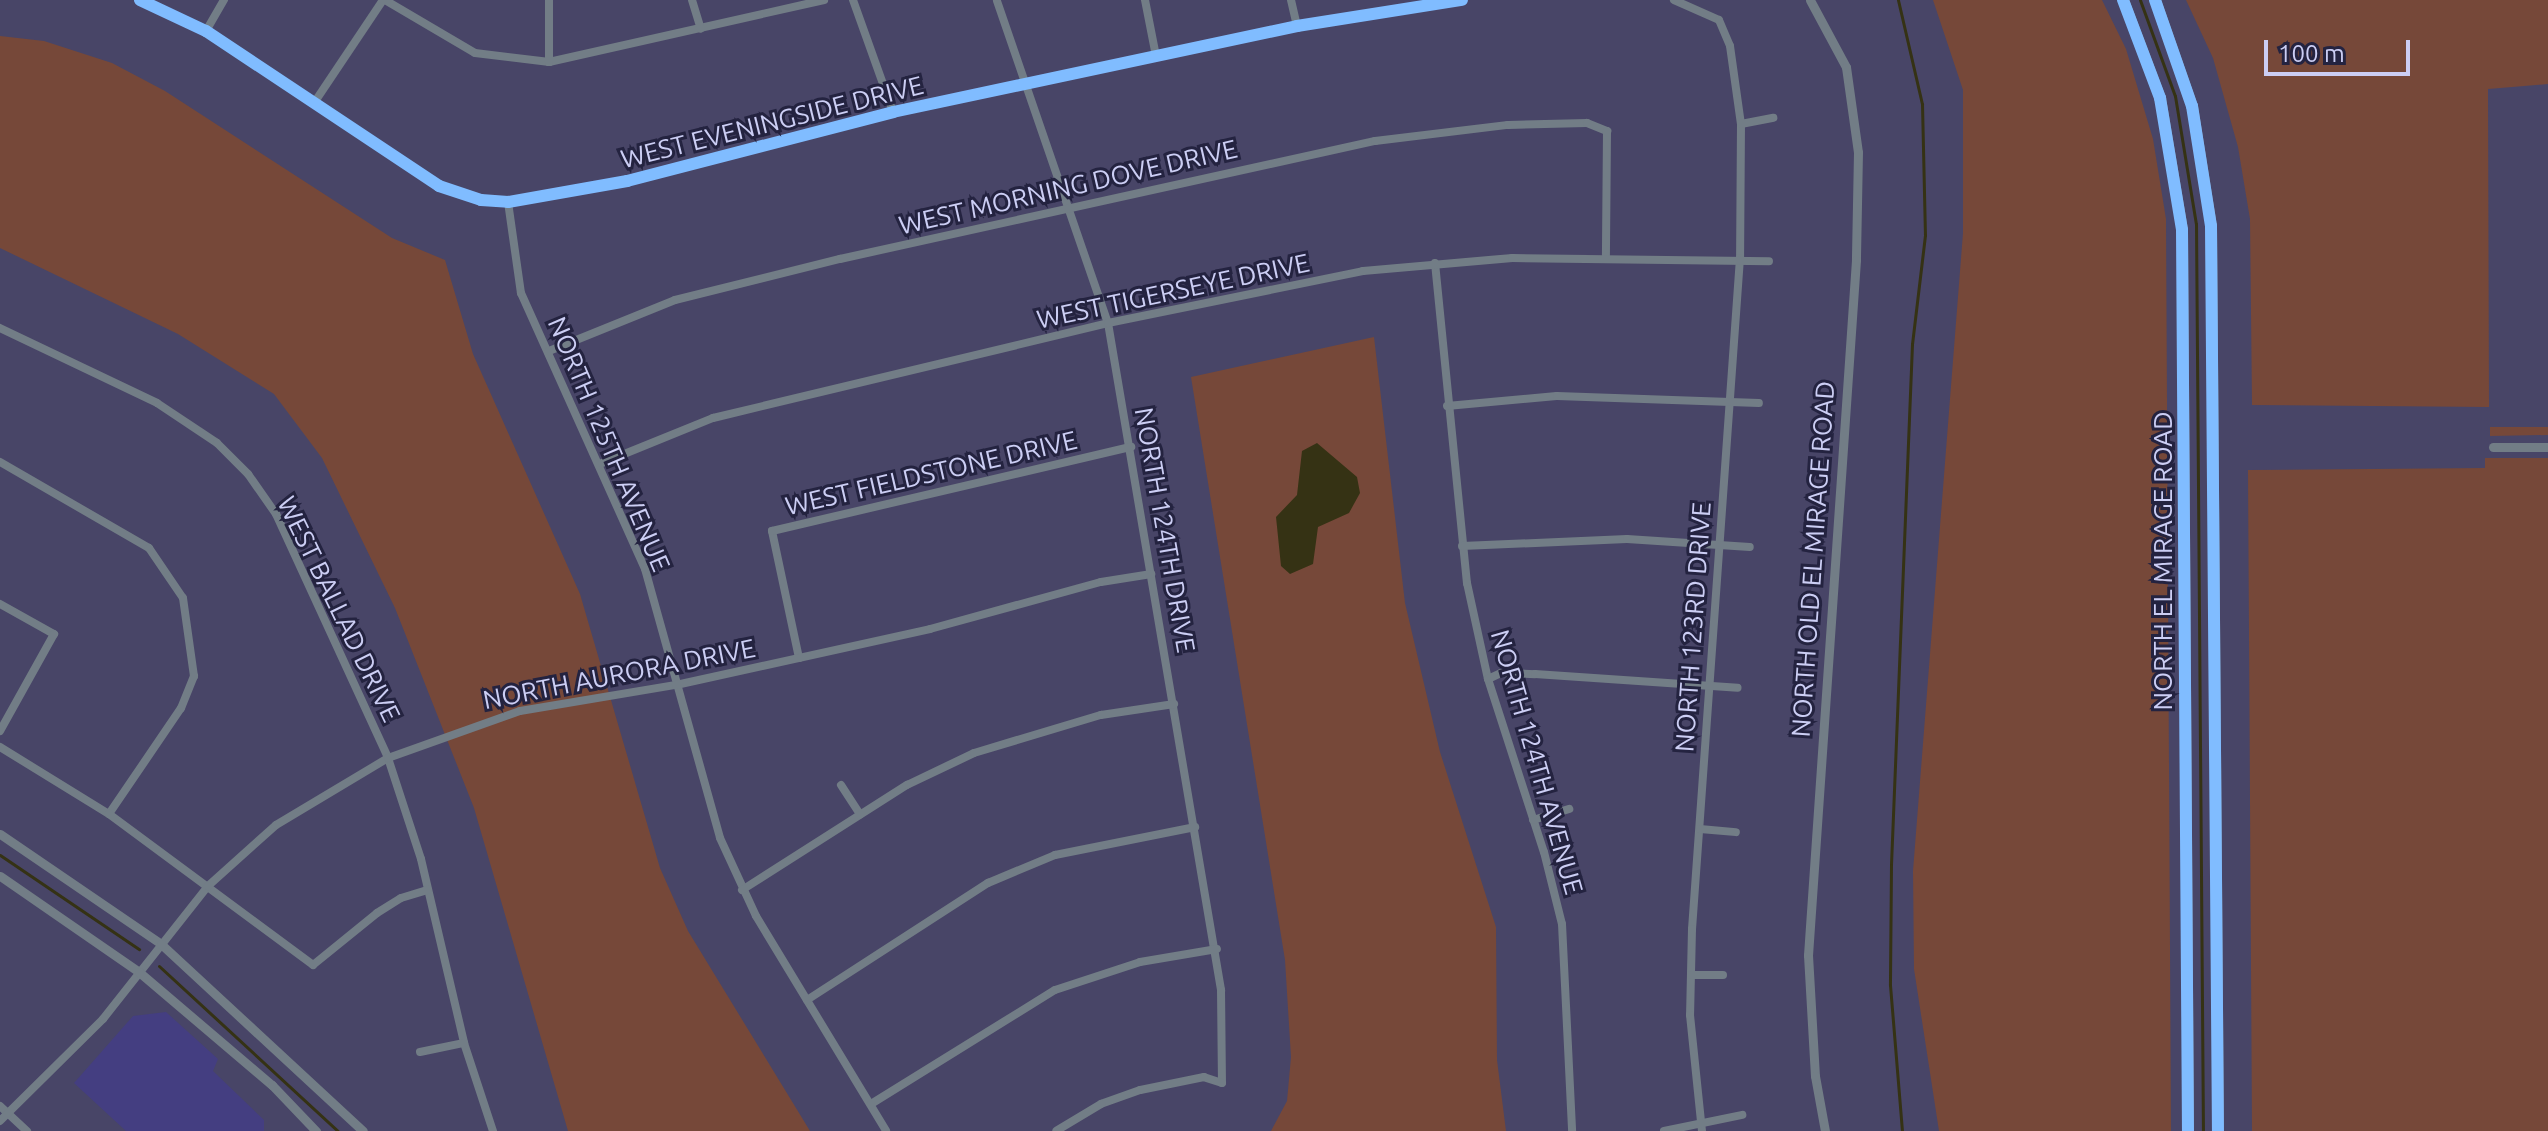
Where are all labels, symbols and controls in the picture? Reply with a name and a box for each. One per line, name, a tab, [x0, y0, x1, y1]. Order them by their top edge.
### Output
scale bar	[2268, 24, 2414, 74]
text: 100 m	[2278, 40, 2345, 67]
street label: WEST EVENINGSIDE DRIVE	[617, 69, 927, 175]
street label: WEST MORNING DOVE DRIVE	[896, 133, 1240, 241]
street label: WEST TIGERSEYE DRIVE	[1034, 247, 1312, 335]
street label: NORTH 125TH AVENUE	[541, 312, 677, 576]
street label: NORTH OLD EL MIRAGE ROAD	[1785, 380, 1841, 738]
street label: NORTH 124TH DRIVE	[1128, 405, 1202, 655]
street label: NORTH EL MIRAGE ROAD	[2147, 411, 2179, 711]
street label: WEST FIELDSTONE DRIVE	[782, 424, 1080, 522]
street label: WEST BALLAD DRIVE	[271, 491, 407, 727]
street label: NORTH 123RD DRIVE	[1669, 501, 1717, 753]
street label: NORTH 124TH AVENUE	[1484, 626, 1590, 898]
street label: NORTH AURORA DRIVE	[480, 632, 758, 716]

